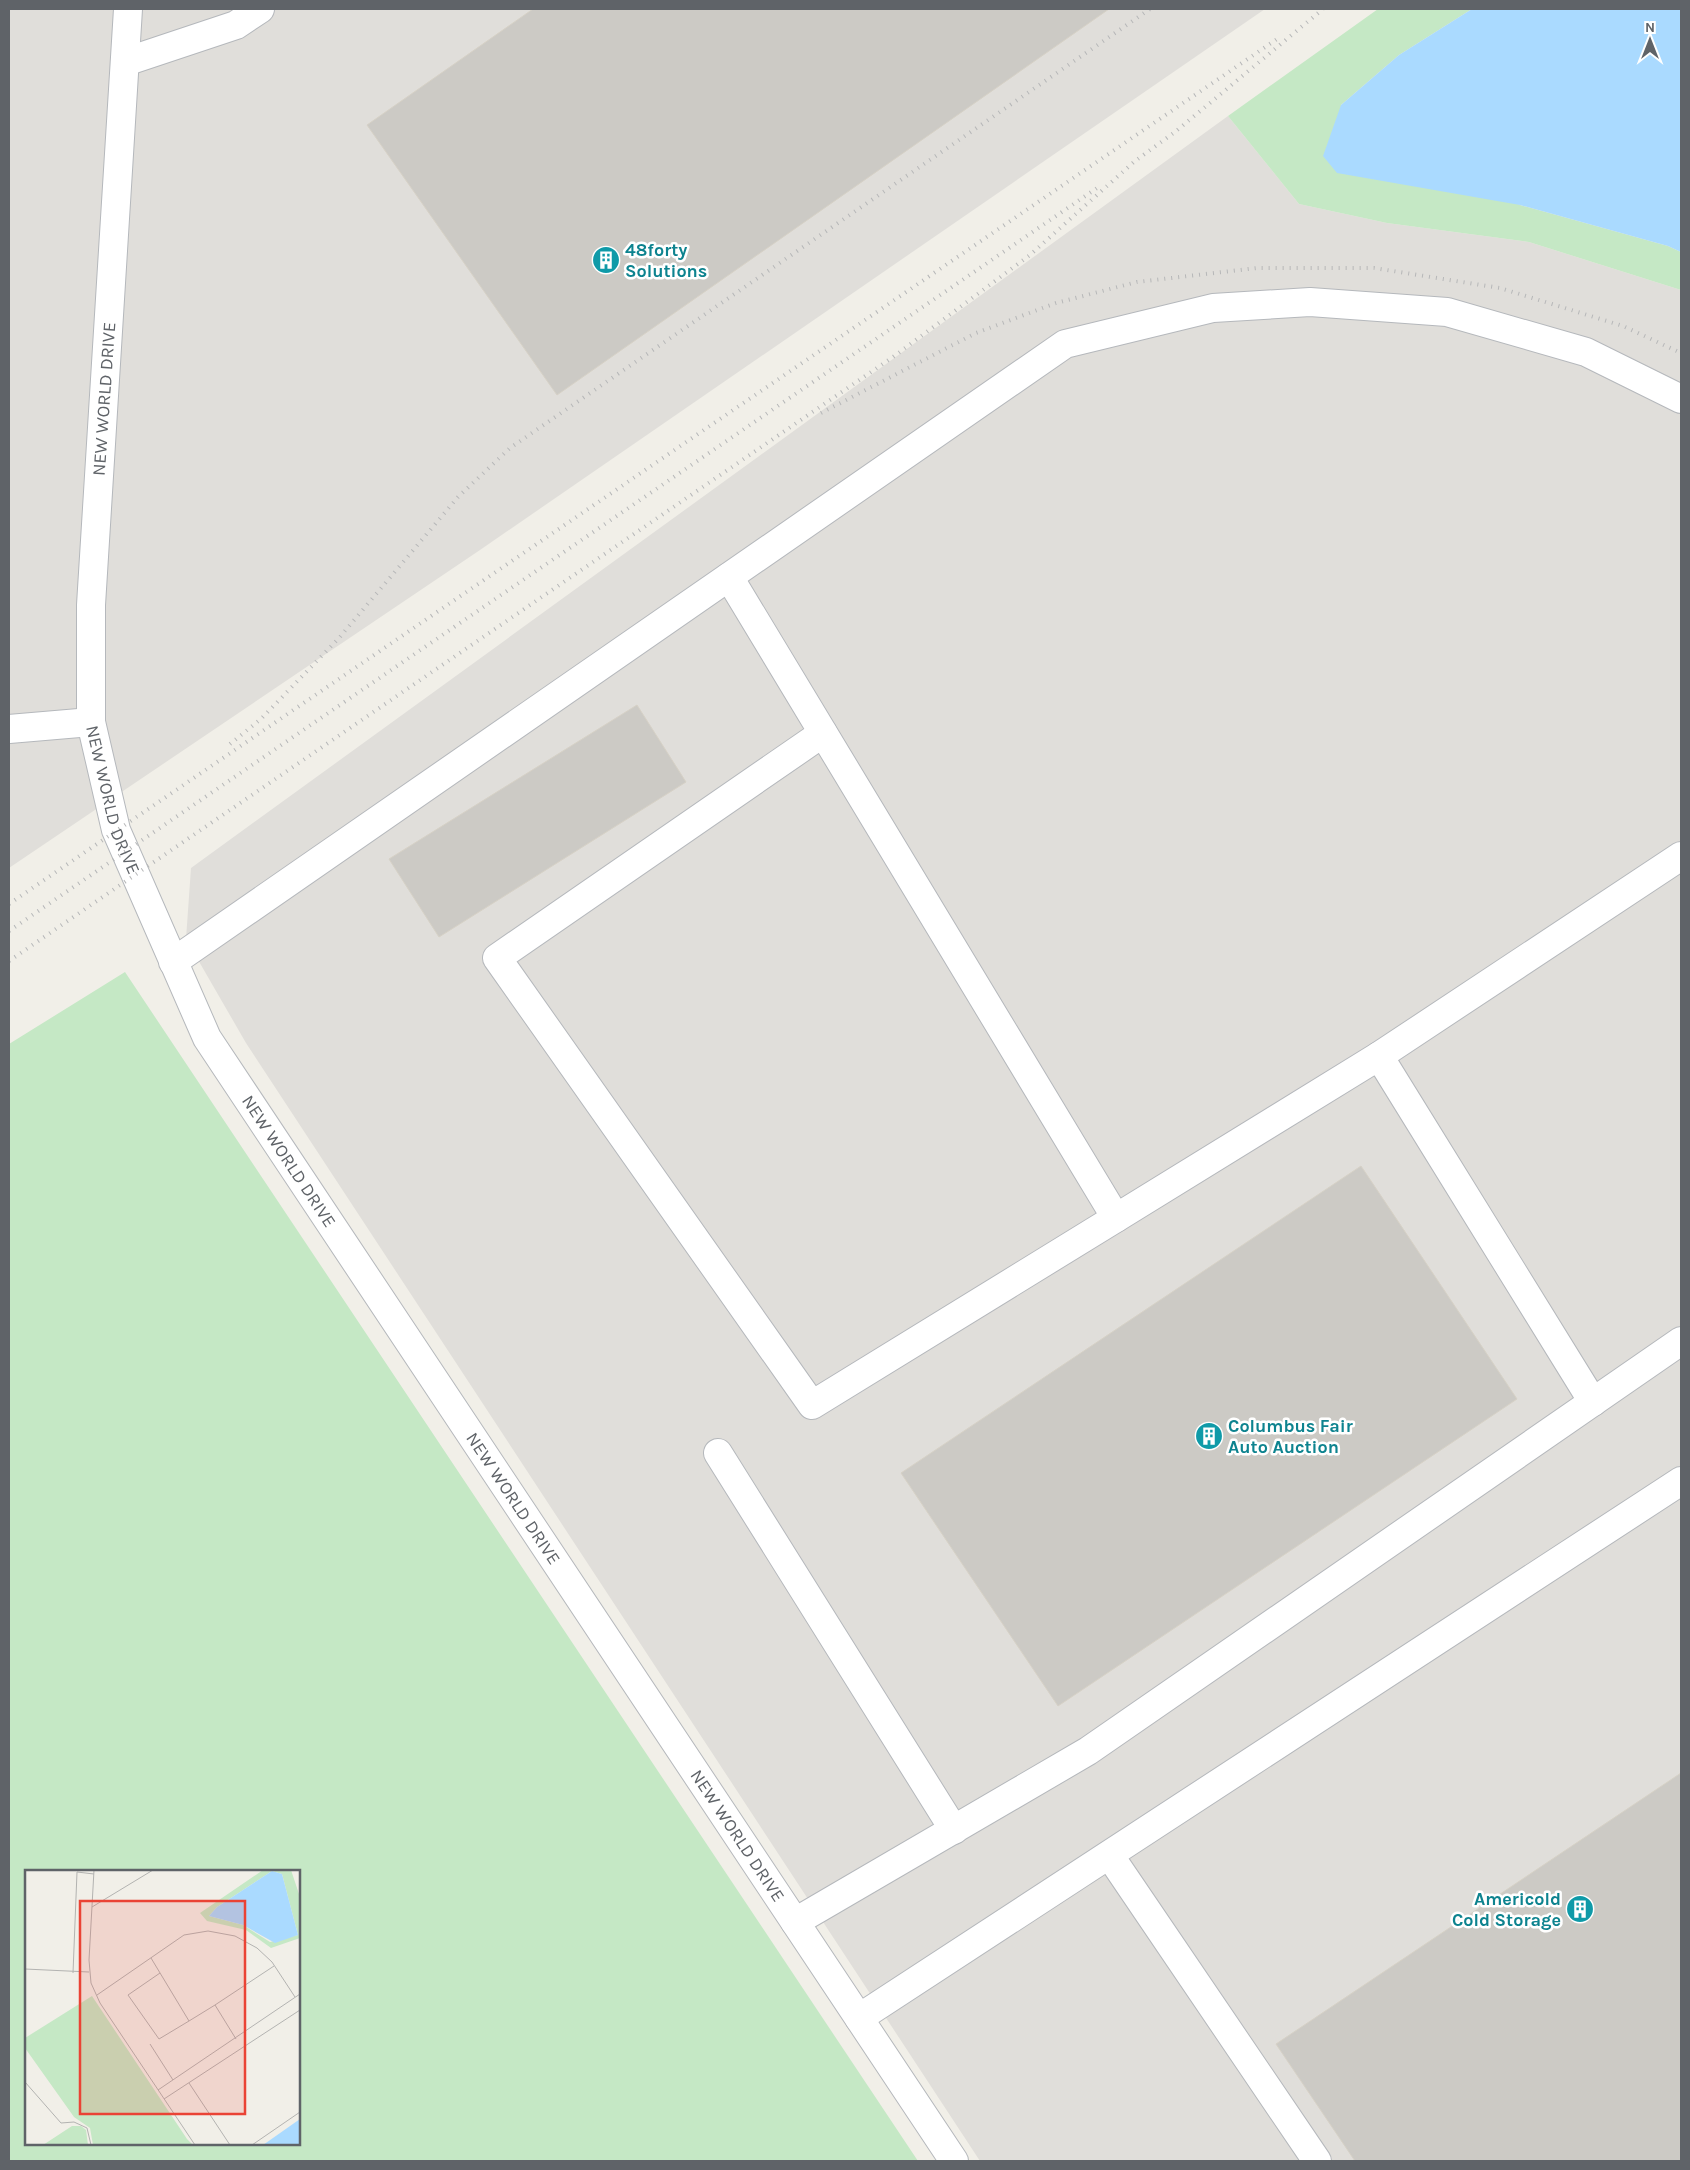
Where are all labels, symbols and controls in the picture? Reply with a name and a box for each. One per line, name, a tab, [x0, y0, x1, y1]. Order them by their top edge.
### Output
north arrow	[1625, 15, 1675, 65]
text: N	[1645, 19, 1655, 36]
place label: 48forty Solutions	[625, 239, 707, 282]
building icon: 48forty Solutions	[591, 245, 621, 275]
street label: NEW WORLD DRIVE	[88, 321, 120, 477]
street label: NEW WORLD DRIVE	[81, 723, 145, 878]
street label: NEW WORLD DRIVE	[237, 1091, 341, 1232]
place label: Columbus Fair Auto Auction	[1228, 1415, 1353, 1458]
building icon: Columbus Fair Auto Auction	[1194, 1421, 1224, 1451]
street label: NEW WORLD DRIVE	[461, 1428, 565, 1569]
street label: NEW WORLD DRIVE	[686, 1765, 789, 1906]
inset map	[25, 1870, 300, 2145]
place label: Americold Cold Storage	[1452, 1888, 1561, 1931]
building icon: Americold Cold Storage	[1565, 1894, 1595, 1924]

